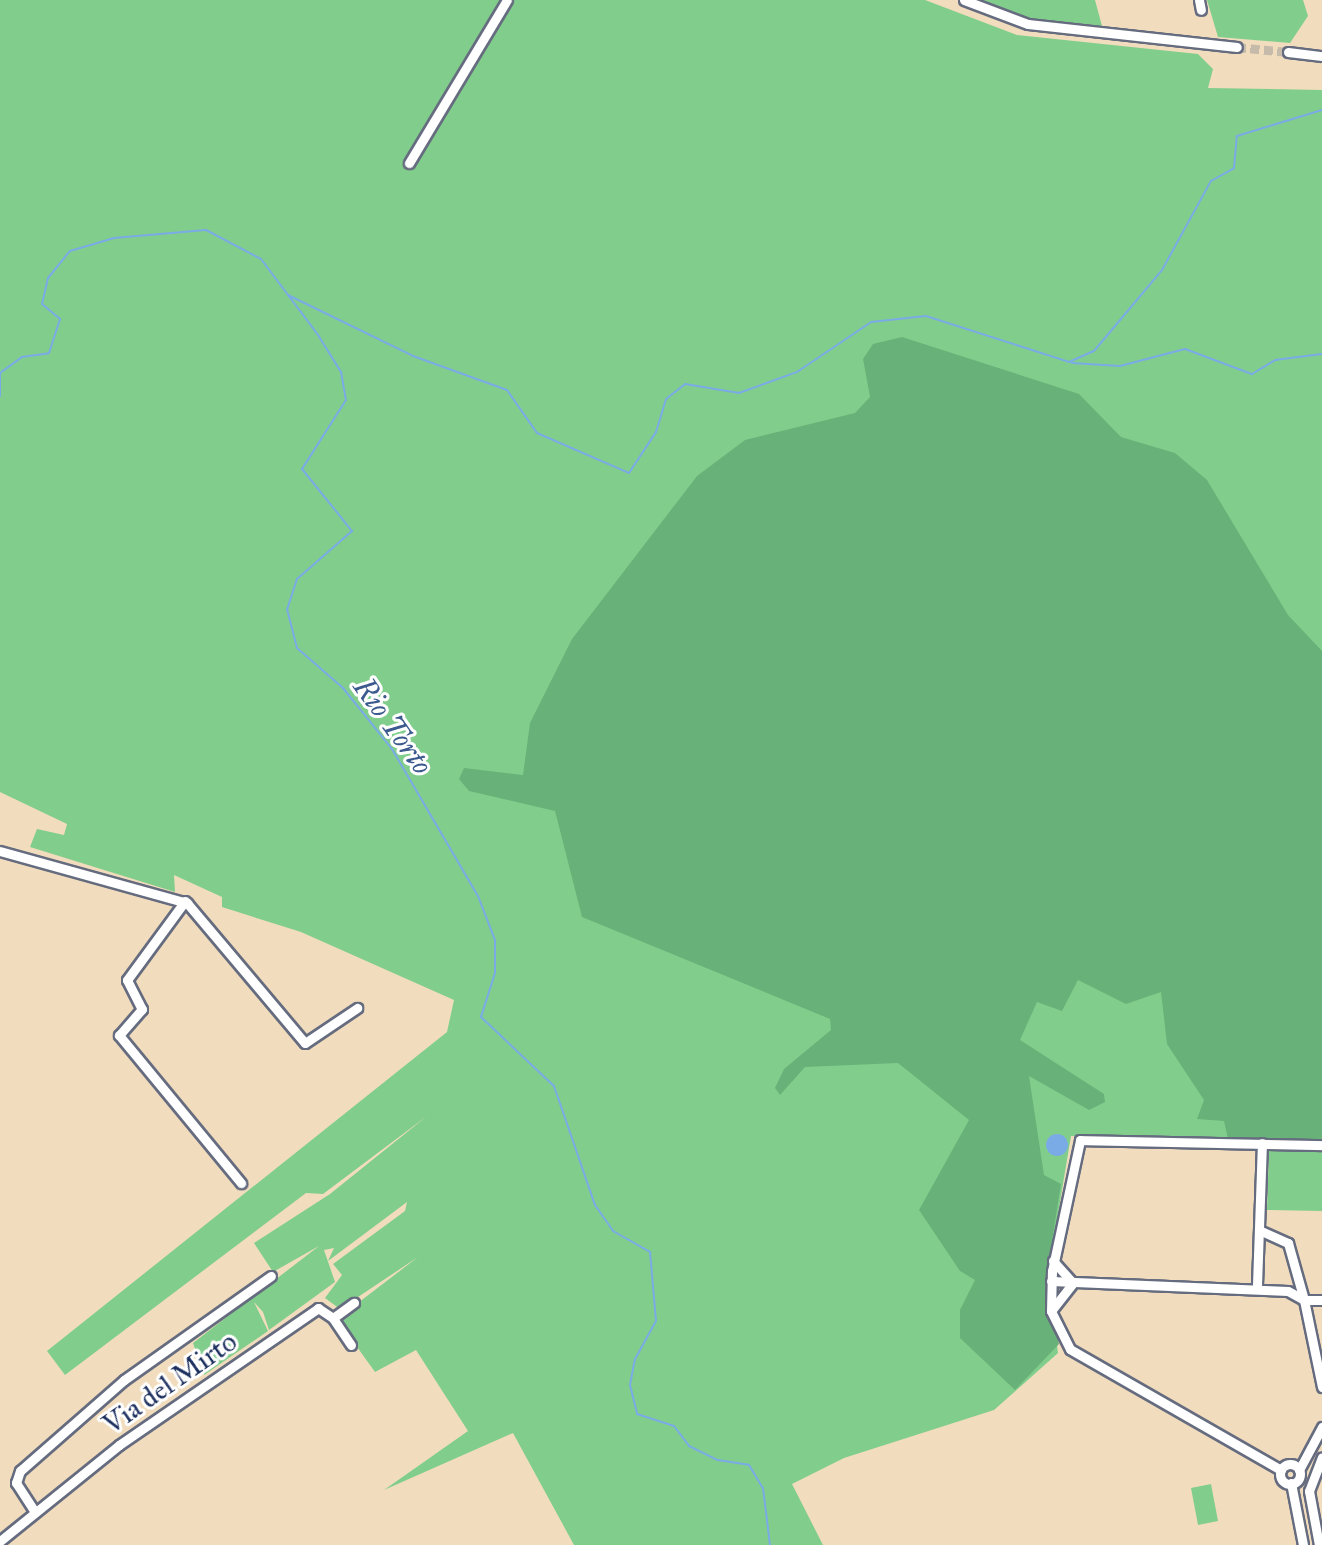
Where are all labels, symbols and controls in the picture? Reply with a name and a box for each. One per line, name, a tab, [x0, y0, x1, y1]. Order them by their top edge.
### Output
water label: Rio Torto	[346, 670, 440, 782]
street label: Via del Mirto	[97, 1325, 243, 1441]

